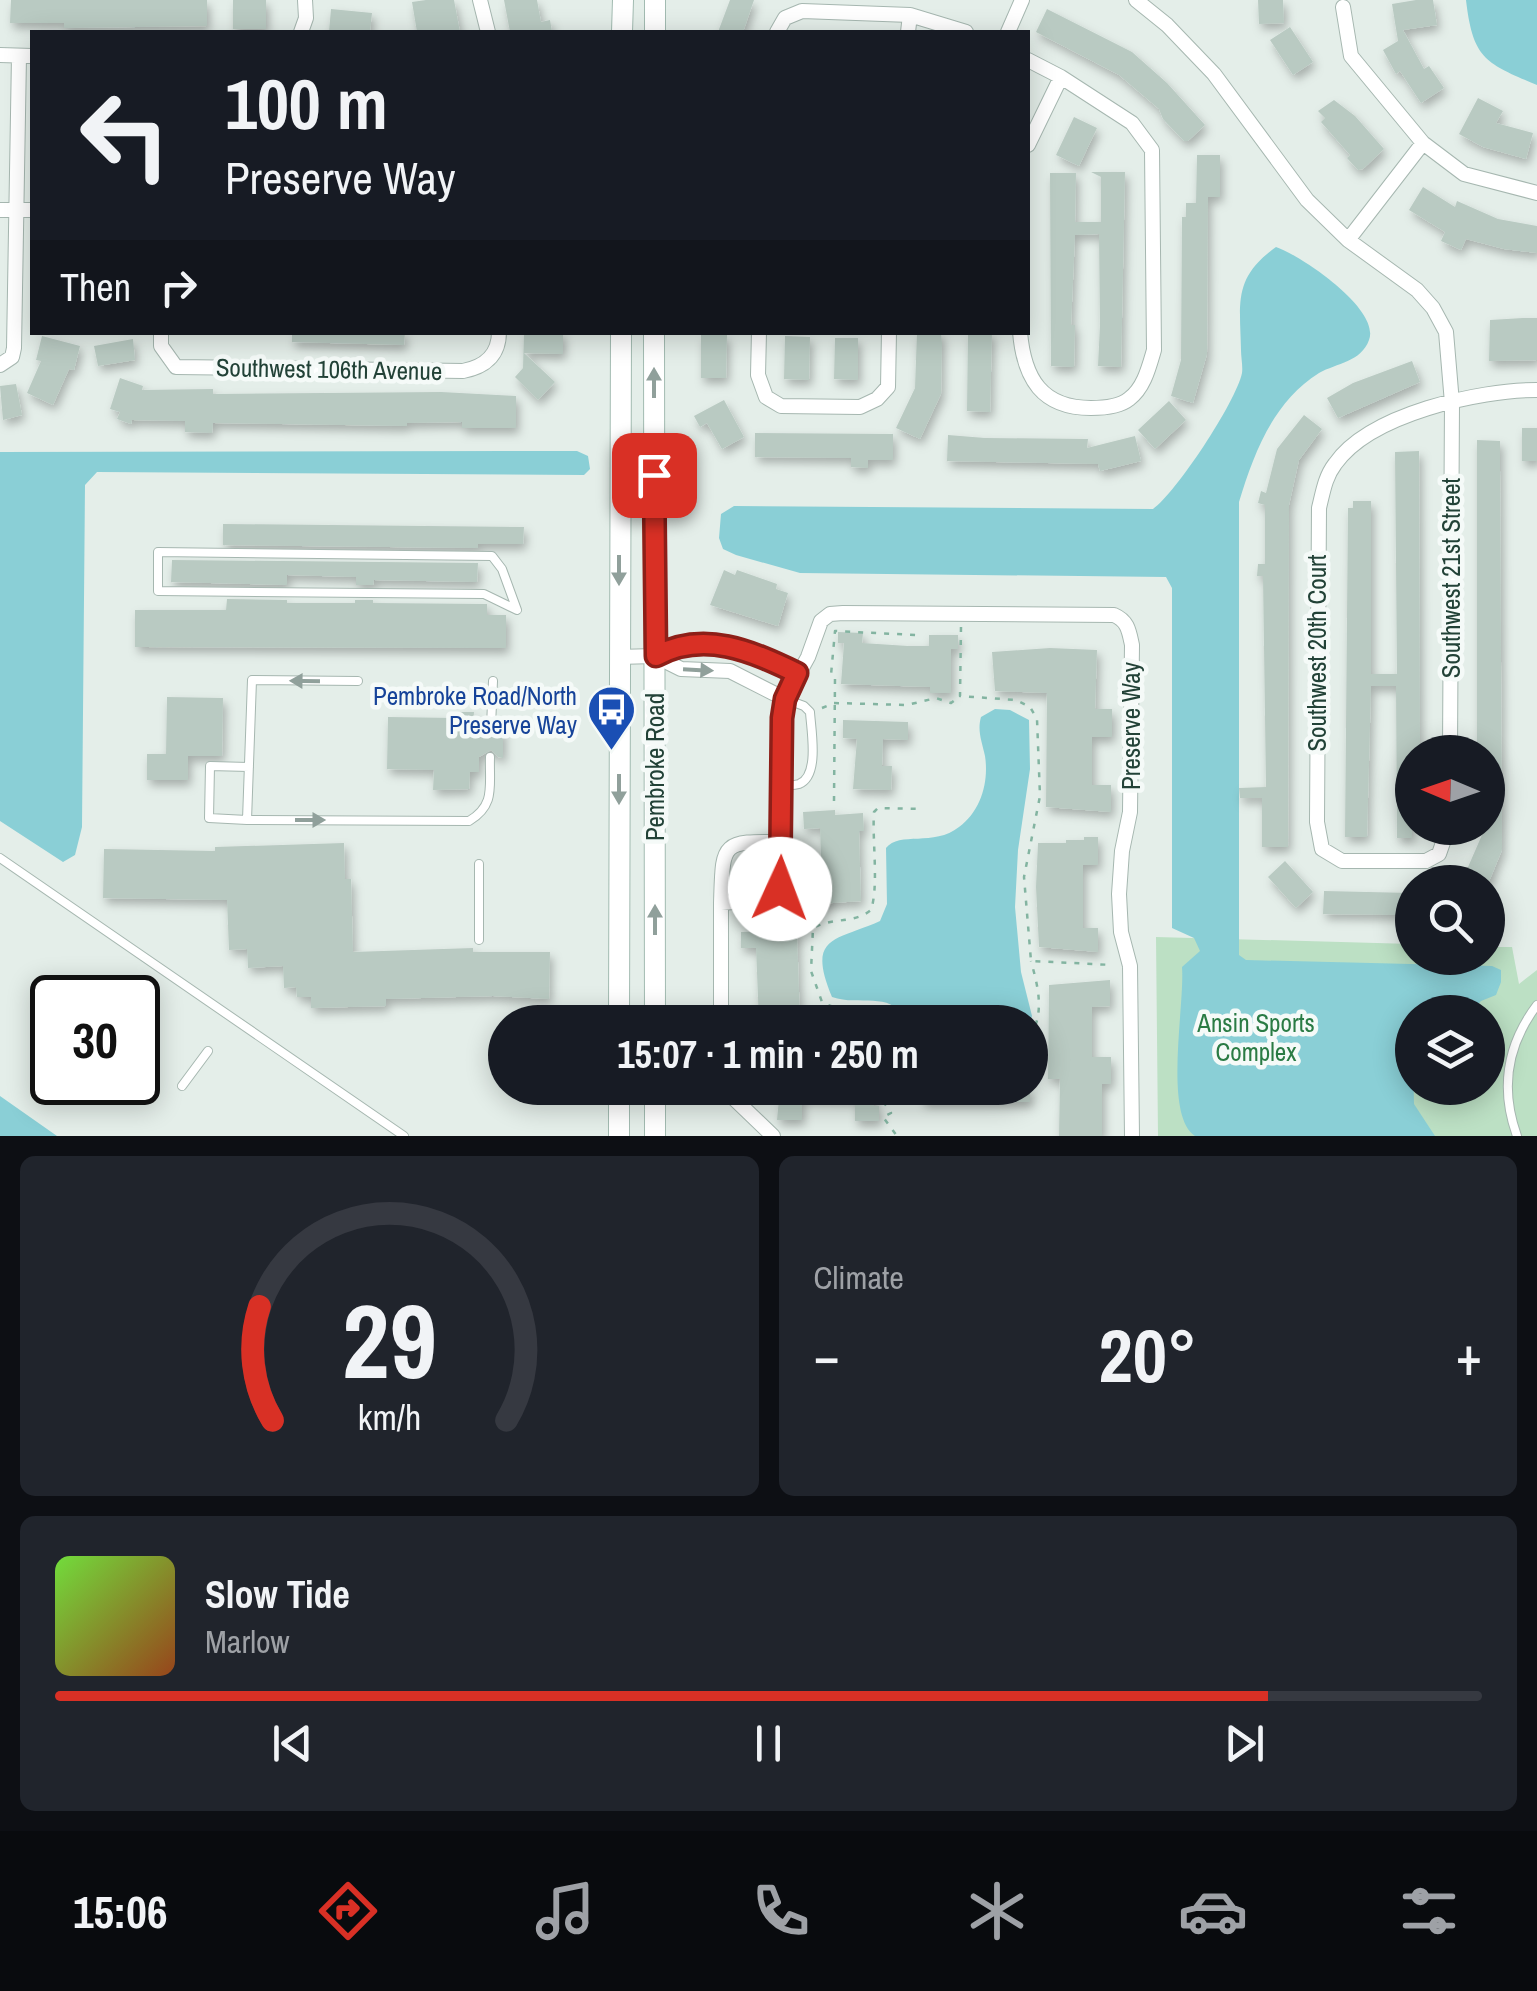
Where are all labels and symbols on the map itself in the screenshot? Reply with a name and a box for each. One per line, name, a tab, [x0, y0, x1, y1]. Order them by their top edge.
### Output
street label: Southwest 106th Avenue	[215, 350, 443, 388]
one-way arrow	[646, 367, 662, 399]
pin	[612, 433, 697, 518]
street label: Southwest 21st Street	[1434, 477, 1468, 678]
one-way arrow	[611, 554, 627, 586]
street label: Southwest 20th Court	[1300, 554, 1334, 752]
street label: Preserve Way	[1114, 661, 1148, 790]
one-way arrow	[682, 662, 714, 678]
one-way arrow	[289, 673, 321, 689]
place label: Pembroke Road/North Preserve Way	[373, 679, 578, 742]
bus stop icon: Pembroke Road/North Preserve Way	[586, 684, 638, 752]
street label: Pembroke Road	[638, 693, 672, 841]
north arrow	[1395, 735, 1505, 845]
one-way arrow	[612, 774, 628, 806]
one-way arrow	[294, 812, 326, 828]
position arrow	[728, 837, 832, 941]
one-way arrow	[647, 903, 663, 935]
speed limit sign: 30	[30, 975, 160, 1105]
park label: Ansin Sports Complex	[1196, 1006, 1315, 1069]

